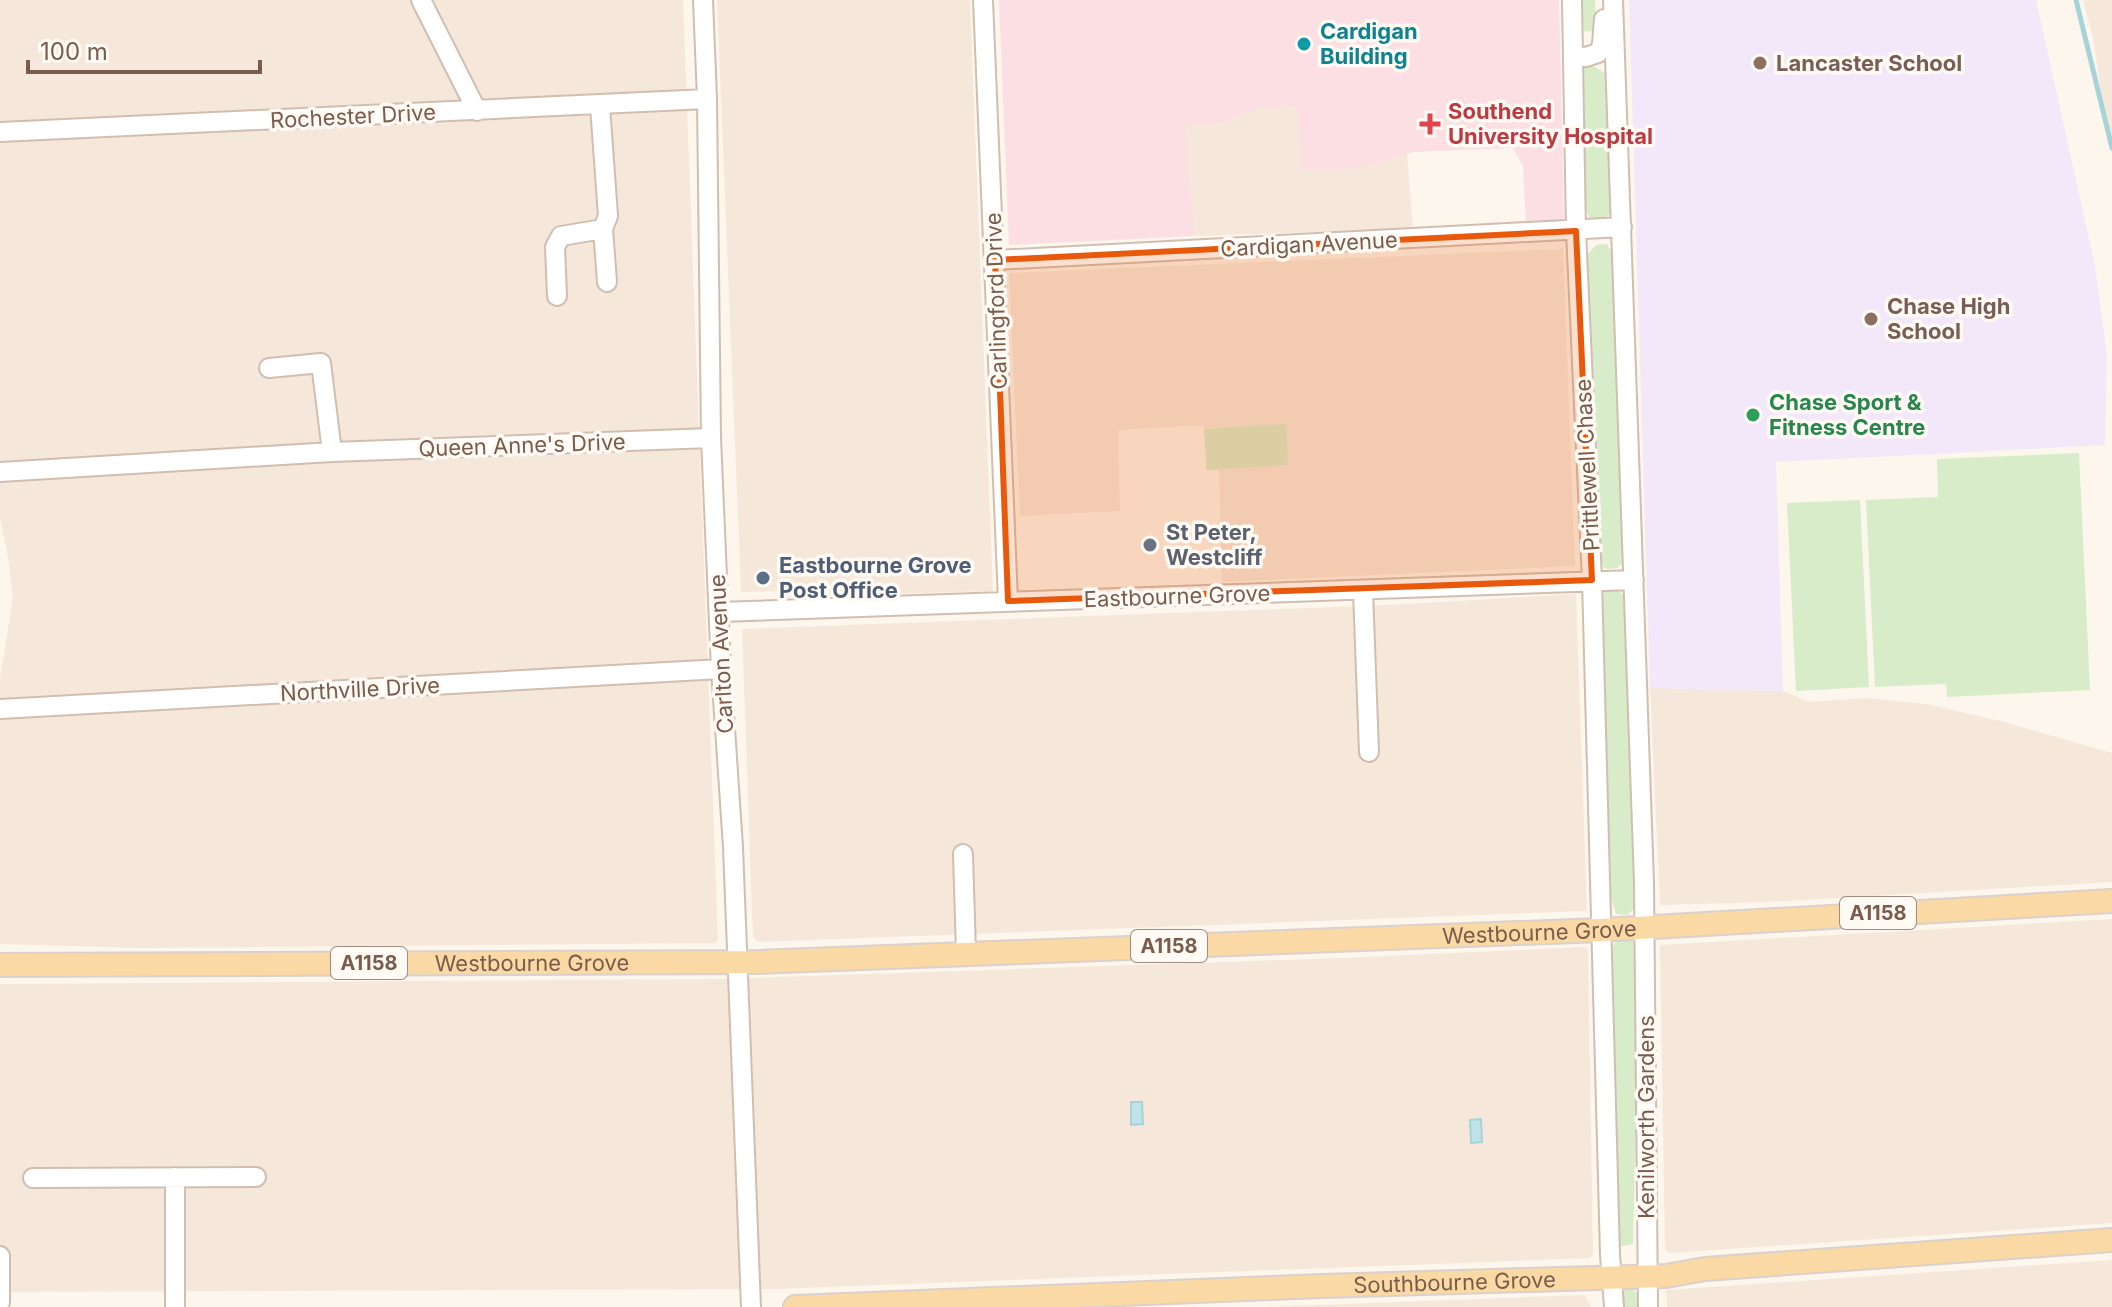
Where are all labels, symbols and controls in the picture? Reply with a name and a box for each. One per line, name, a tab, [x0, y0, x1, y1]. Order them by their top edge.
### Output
place label: Cardigan Building	[1320, 18, 1418, 69]
scale bar	[28, 24, 260, 74]
marker: Cardigan Building	[1295, 35, 1313, 53]
text: 100 m	[40, 37, 108, 66]
place label: Lancaster School	[1776, 50, 1962, 76]
marker: Lancaster School	[1751, 54, 1769, 72]
place label: Southend University Hospital	[1448, 98, 1653, 149]
street label: Rochester Drive	[269, 99, 437, 133]
marker: Southend University Hospital	[1419, 113, 1441, 135]
street label: Carlingford Drive	[980, 212, 1012, 390]
street label: Cardigan Avenue	[1220, 226, 1398, 262]
place label: Chase High School	[1887, 293, 2010, 344]
marker: Chase High School	[1862, 310, 1880, 328]
street label: Prittlewell Chase	[1569, 378, 1605, 552]
place label: Chase Sport & Fitness Centre	[1769, 389, 1925, 440]
marker: Chase Sport & Fitness Centre	[1744, 406, 1762, 424]
street label: Queen Anne's Drive	[418, 428, 626, 462]
place label: St Peter, Westcliff	[1166, 519, 1263, 570]
marker: St Peter, Westcliff	[1141, 536, 1159, 554]
place label: Eastbourne Grove Post Office	[779, 552, 972, 603]
marker: Eastbourne Grove Post Office	[754, 569, 772, 587]
street label: Carlton Avenue	[704, 574, 738, 734]
street label: Eastbourne Grove	[1083, 580, 1271, 612]
street label: Northville Drive	[279, 672, 441, 706]
road number: A1158	[1840, 897, 1916, 929]
street label: Westbourne Grove	[1442, 915, 1637, 949]
road number: A1158	[1131, 930, 1207, 962]
road number: A1158	[331, 947, 407, 979]
street label: Westbourne Grove	[435, 950, 629, 976]
street label: Kenilworth Gardens	[1633, 1015, 1659, 1219]
street label: Southbourne Grove	[1353, 1266, 1556, 1298]

